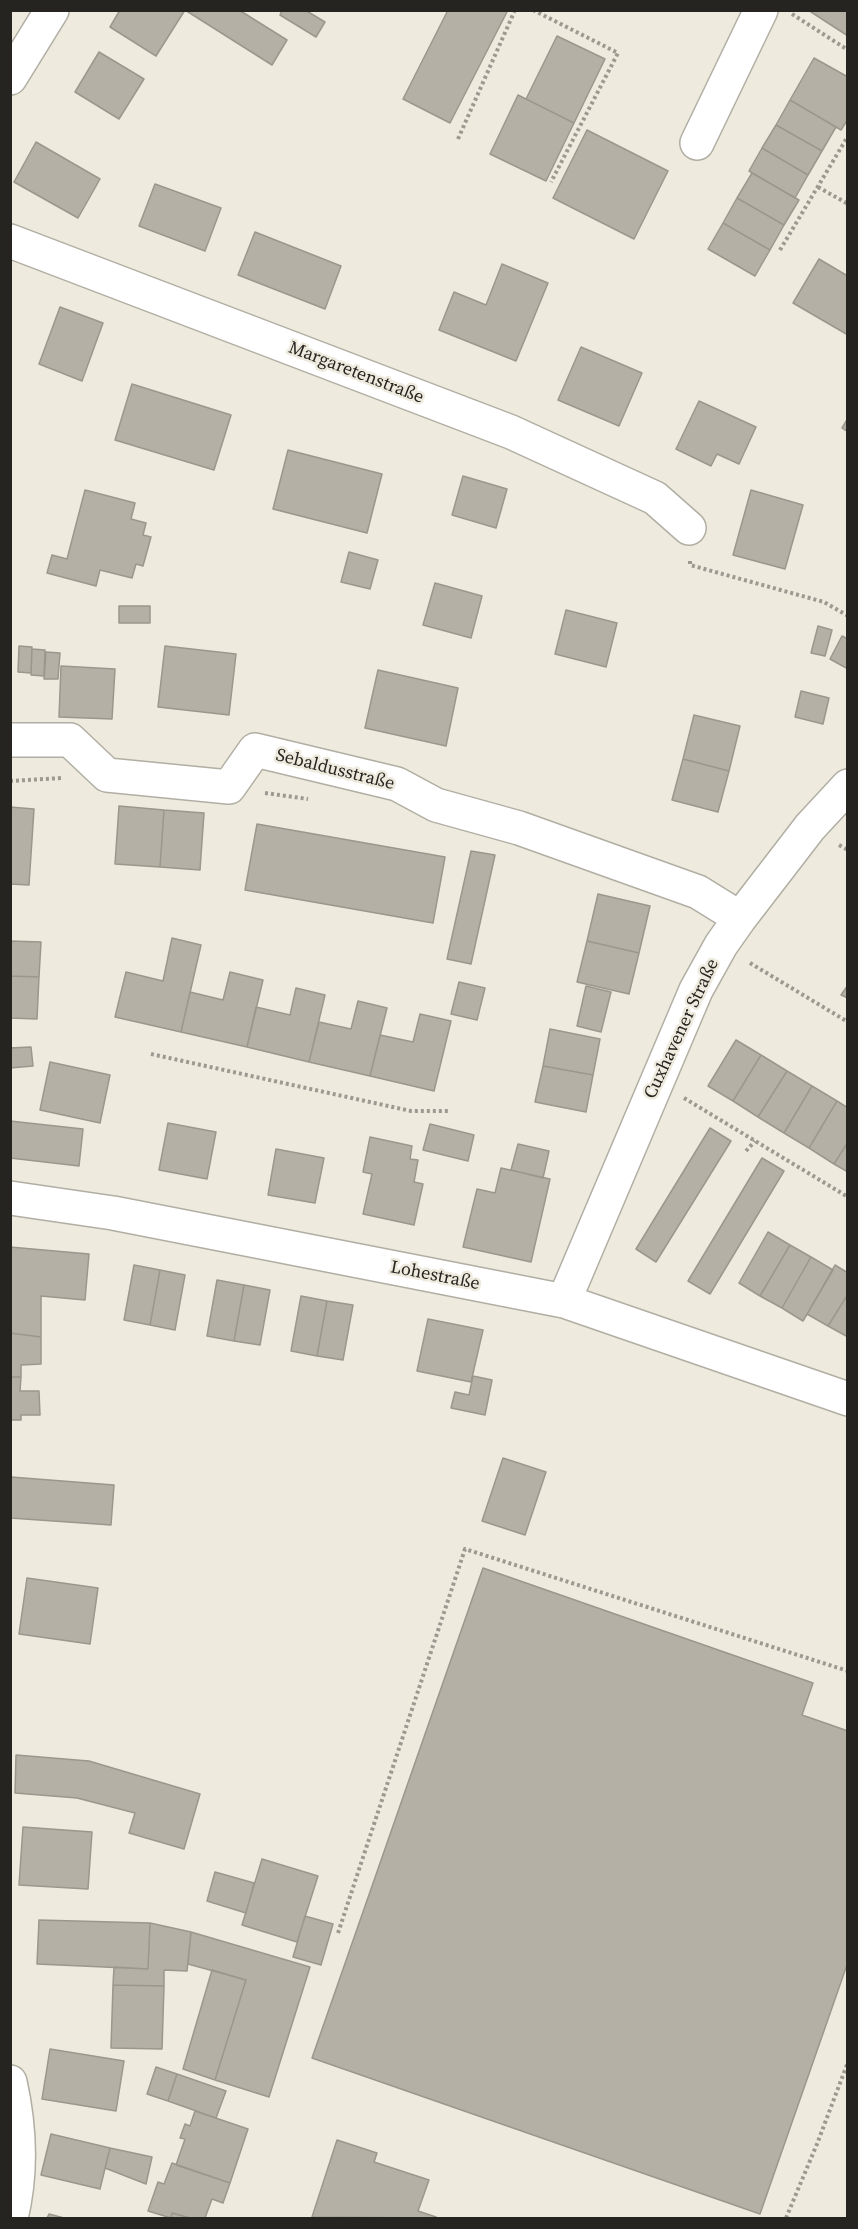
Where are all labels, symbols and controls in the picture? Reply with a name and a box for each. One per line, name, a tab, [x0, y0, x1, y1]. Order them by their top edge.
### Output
street label: Margaretenstraße	[285, 337, 427, 409]
street label: Sebaldusstraße	[273, 745, 397, 795]
street label: Cuxhavener Straße	[640, 956, 724, 1102]
street label: Lohestraße	[389, 1257, 481, 1295]

